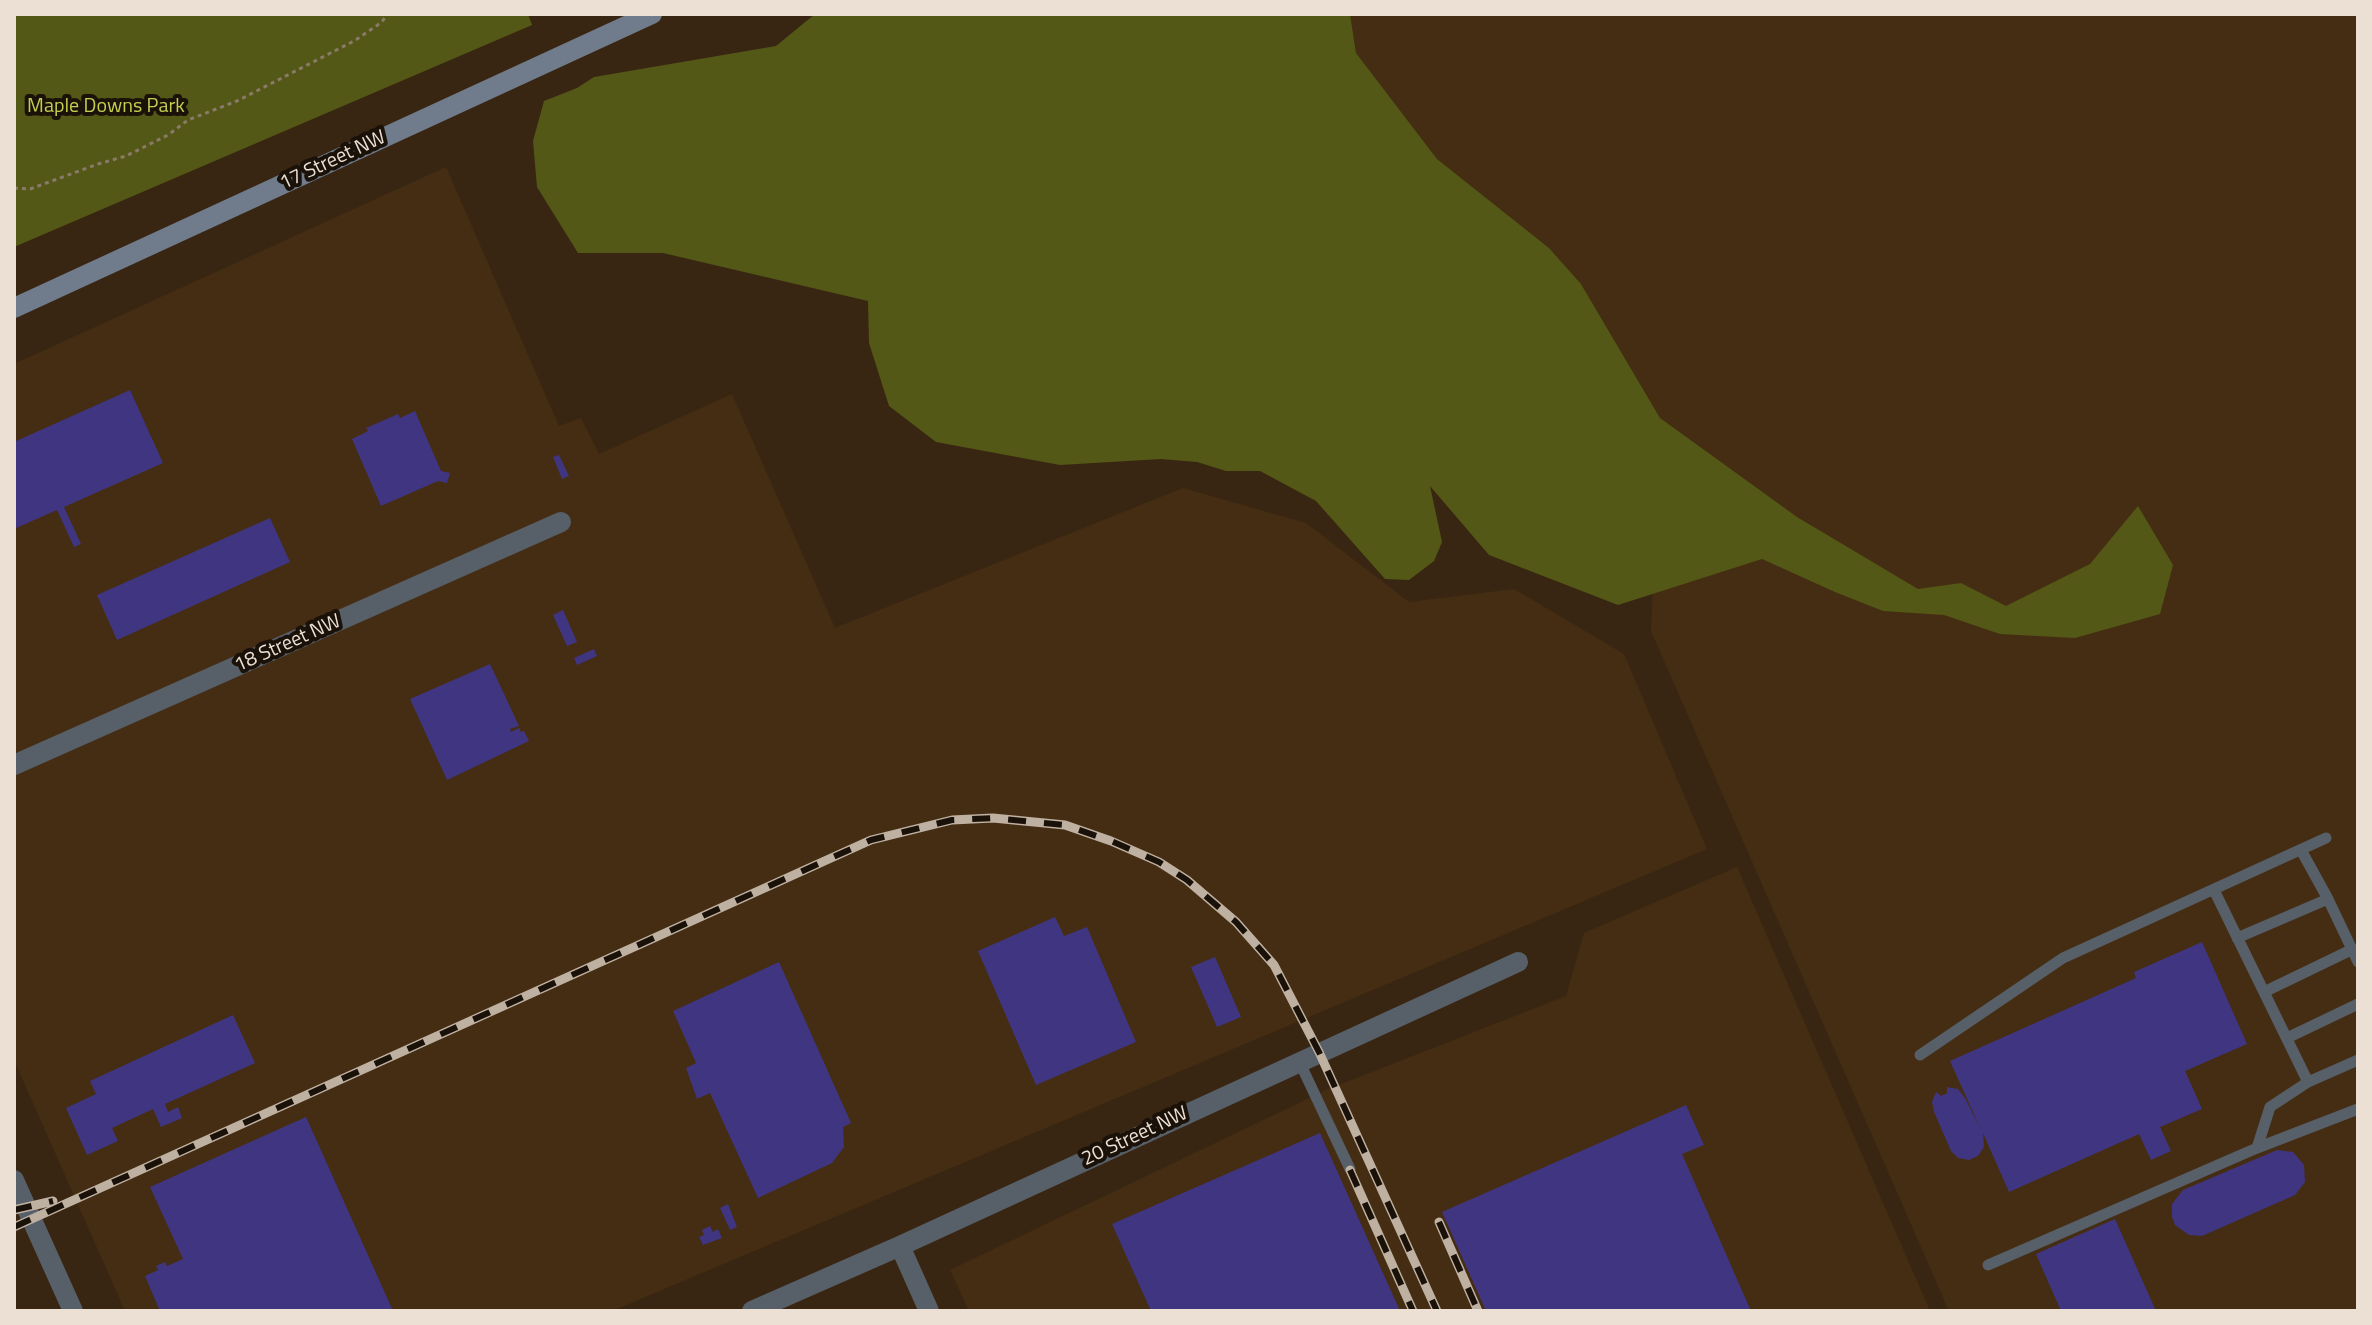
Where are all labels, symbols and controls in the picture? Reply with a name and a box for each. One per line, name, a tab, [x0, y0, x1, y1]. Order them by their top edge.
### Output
park label: Maple Downs Park	[27, 95, 185, 119]
street label: 17 Street NW	[276, 126, 390, 196]
street label: 18 Street NW	[231, 610, 345, 678]
street label: 20 Street NW	[1078, 1102, 1192, 1172]

